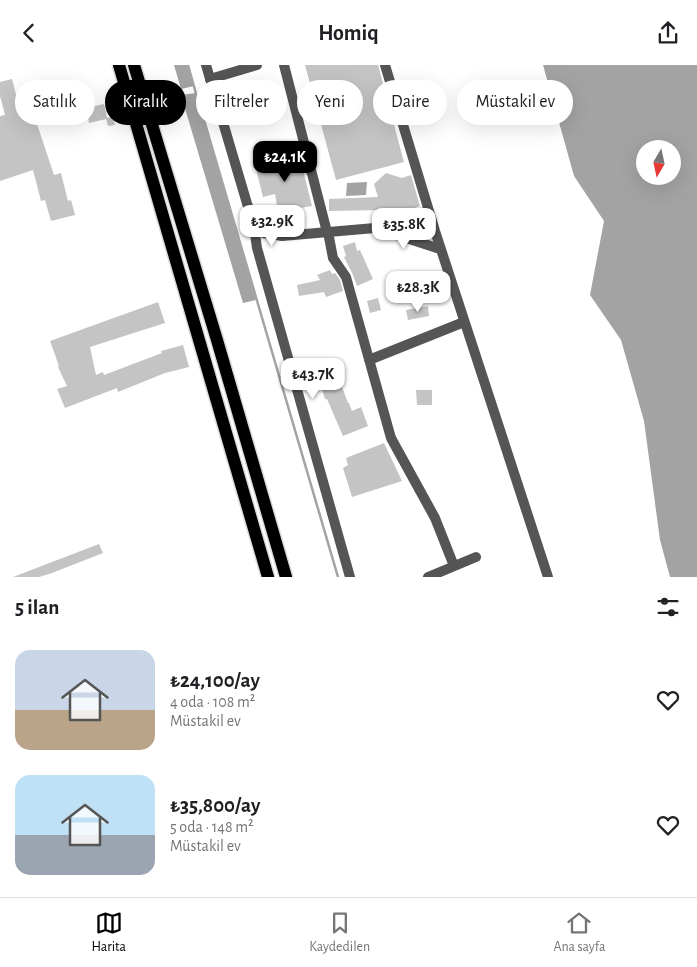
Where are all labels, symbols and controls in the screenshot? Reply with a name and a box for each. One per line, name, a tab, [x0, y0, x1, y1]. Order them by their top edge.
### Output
icon: back	[15, 19, 43, 47]
icon: share	[654, 19, 682, 47]
text: Homiq	[318, 22, 379, 44]
chip: Satılık	[15, 80, 95, 125]
chip: Kiralık	[105, 80, 186, 125]
chip: Filtreler	[196, 80, 287, 125]
chip: Yeni	[297, 80, 363, 125]
chip: Daire	[373, 80, 447, 125]
chip: Müstakil ev	[457, 80, 573, 125]
north arrow	[636, 140, 681, 185]
map controls	[636, 140, 681, 185]
pin: ₺24.1K	[244, 141, 326, 183]
text: ₺24.1K	[264, 149, 306, 165]
pin: ₺32.9K	[231, 205, 313, 247]
pin: ₺35.8K	[363, 207, 445, 250]
text: ₺32.9K	[251, 213, 293, 229]
text: ₺35.8K	[383, 216, 425, 232]
pin: ₺28.3K	[377, 271, 459, 313]
text: ₺28.3K	[397, 279, 439, 295]
pin: ₺43.7K	[272, 357, 354, 400]
text: ₺43.7K	[292, 366, 334, 382]
icon: filters	[654, 593, 682, 621]
text: 5 ilan	[15, 597, 59, 618]
icon: home	[55, 670, 115, 730]
text: ₺24,100/ay	[170, 670, 260, 691]
icon: heart	[654, 686, 682, 714]
text: 4 oda · 108 m²	[170, 694, 255, 710]
text: Müstakil ev	[170, 713, 241, 729]
icon: home	[55, 795, 115, 855]
text: ₺35,800/ay	[170, 795, 260, 816]
icon: heart	[654, 811, 682, 839]
text: 5 oda · 148 m²	[170, 819, 254, 835]
text: Müstakil ev	[170, 838, 241, 854]
tab: Harita	[92, 909, 126, 956]
tab: Kaydedilen	[309, 909, 370, 956]
tab: Ana sayfa	[553, 909, 605, 956]

